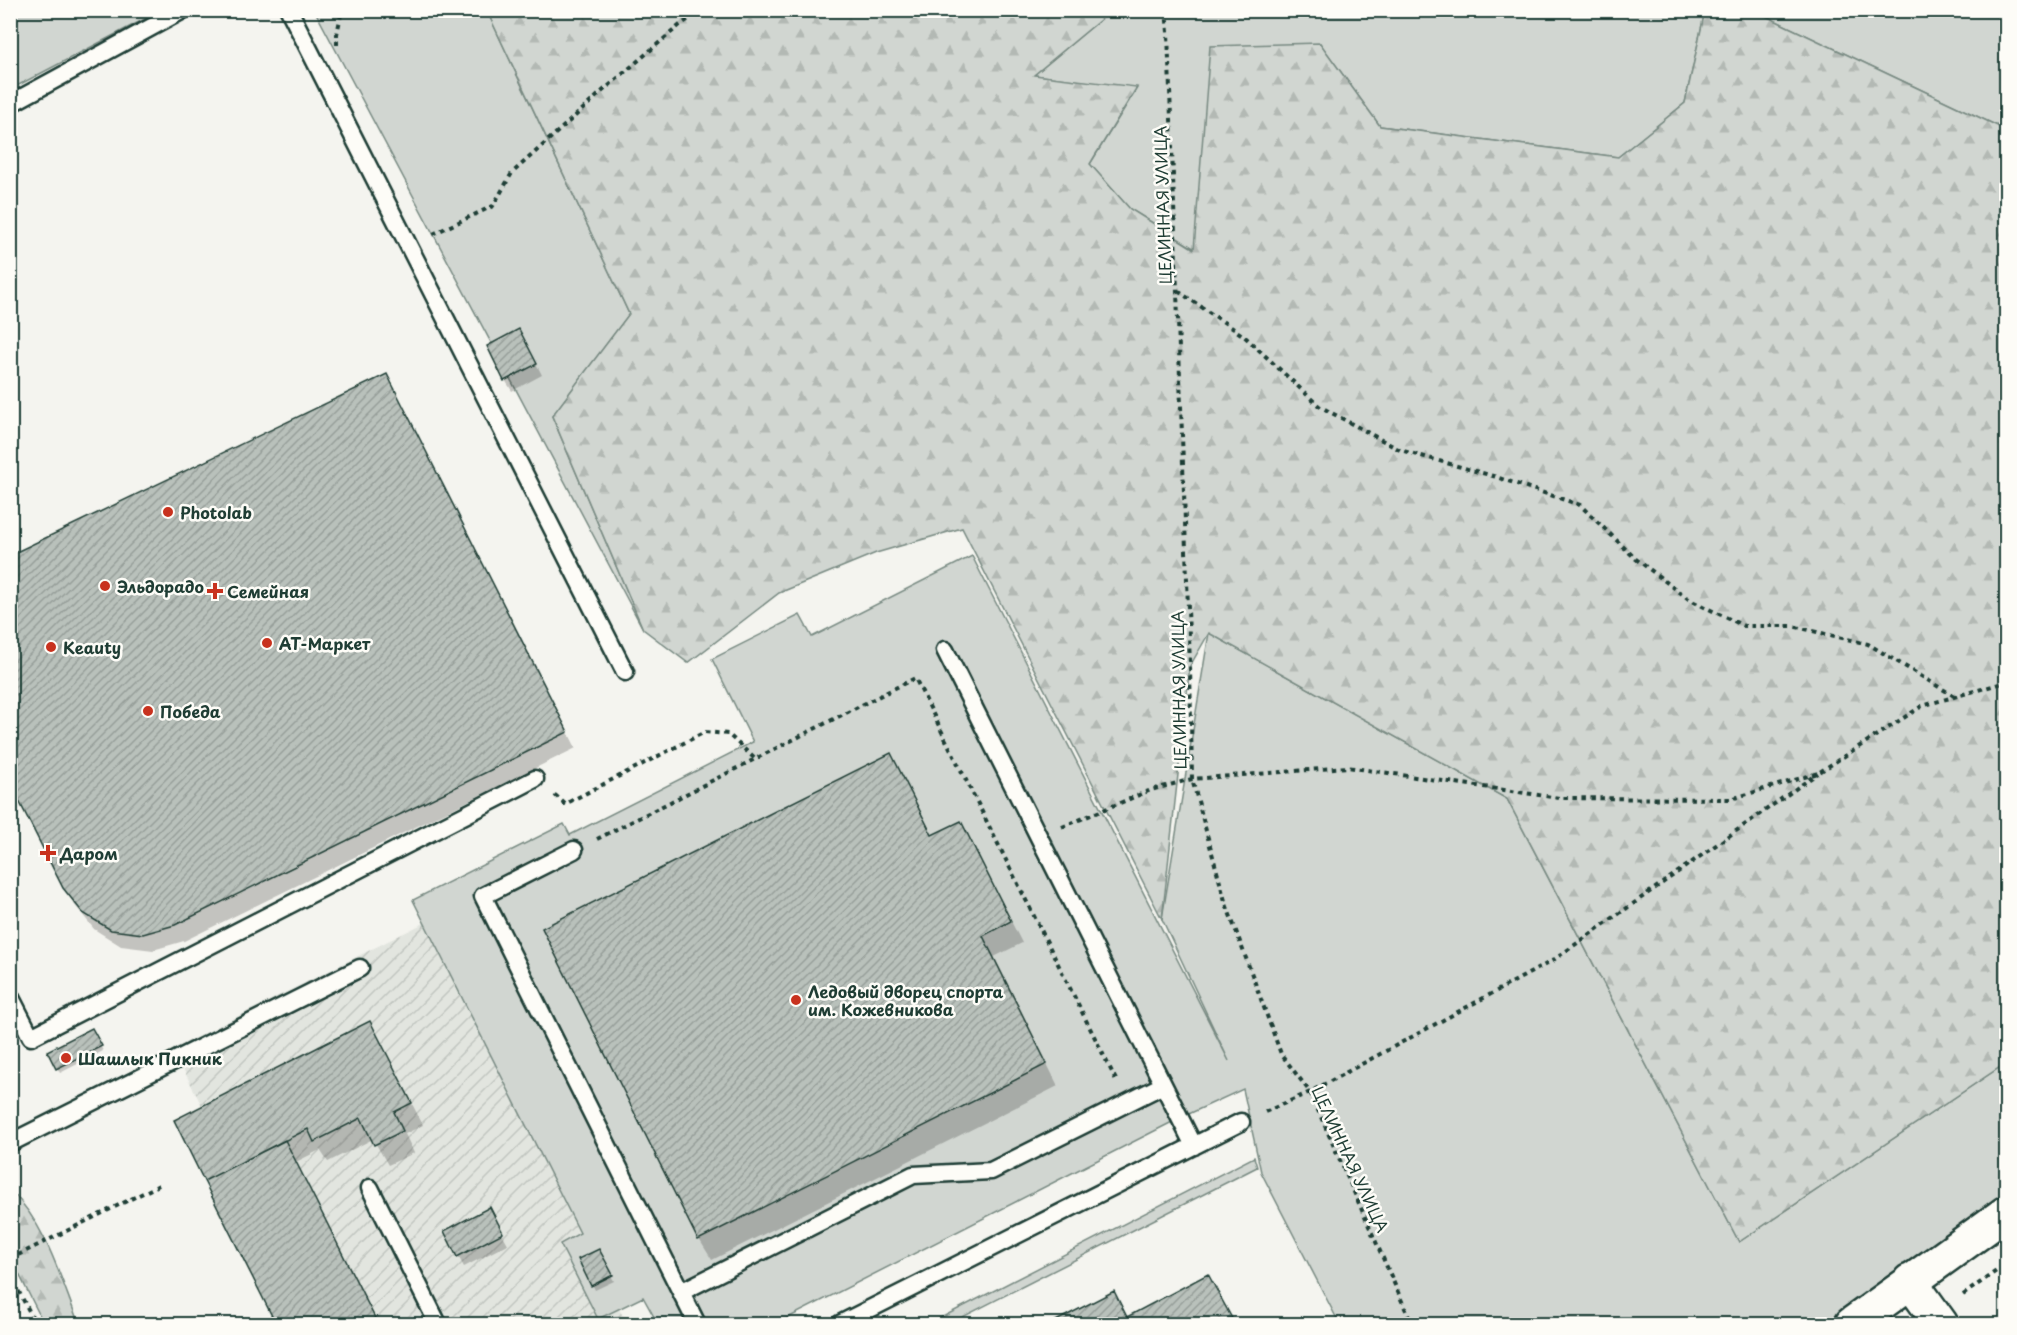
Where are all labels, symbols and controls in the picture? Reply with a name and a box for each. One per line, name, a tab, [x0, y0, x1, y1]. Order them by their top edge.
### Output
street label: ЦЕЛИННАЯ УЛИЦА	[1147, 125, 1177, 285]
place label: Photolab	[180, 500, 252, 524]
marker: Photolab	[161, 505, 175, 519]
place label: Эльдорадо	[117, 574, 204, 598]
marker: Эльдорадо	[98, 579, 112, 593]
place label: Семейная	[227, 579, 309, 603]
marker: Семейная	[208, 584, 222, 598]
street label: ЦЕЛИННАЯ УЛИЦА	[1165, 610, 1191, 770]
place label: АТ-Маркет	[279, 631, 371, 655]
place label: Keauty	[63, 635, 121, 659]
marker: АТ-Маркет	[260, 636, 274, 650]
marker: Keauty	[44, 640, 58, 654]
place label: Победа	[160, 699, 221, 723]
marker: Победа	[141, 704, 155, 718]
place label: Даром	[59, 841, 118, 865]
marker: Даром	[41, 846, 55, 860]
place label: Ледовый дворец спорта им. Кожевникова	[808, 979, 1003, 1021]
marker: Ледовый дворец спорта им. Кожевникова	[789, 993, 803, 1007]
place label: Шашлык Пикник	[78, 1046, 223, 1070]
marker: Шашлык Пикник	[59, 1051, 73, 1065]
street label: ЦЕЛИННАЯ УЛИЦА	[1307, 1082, 1395, 1236]

